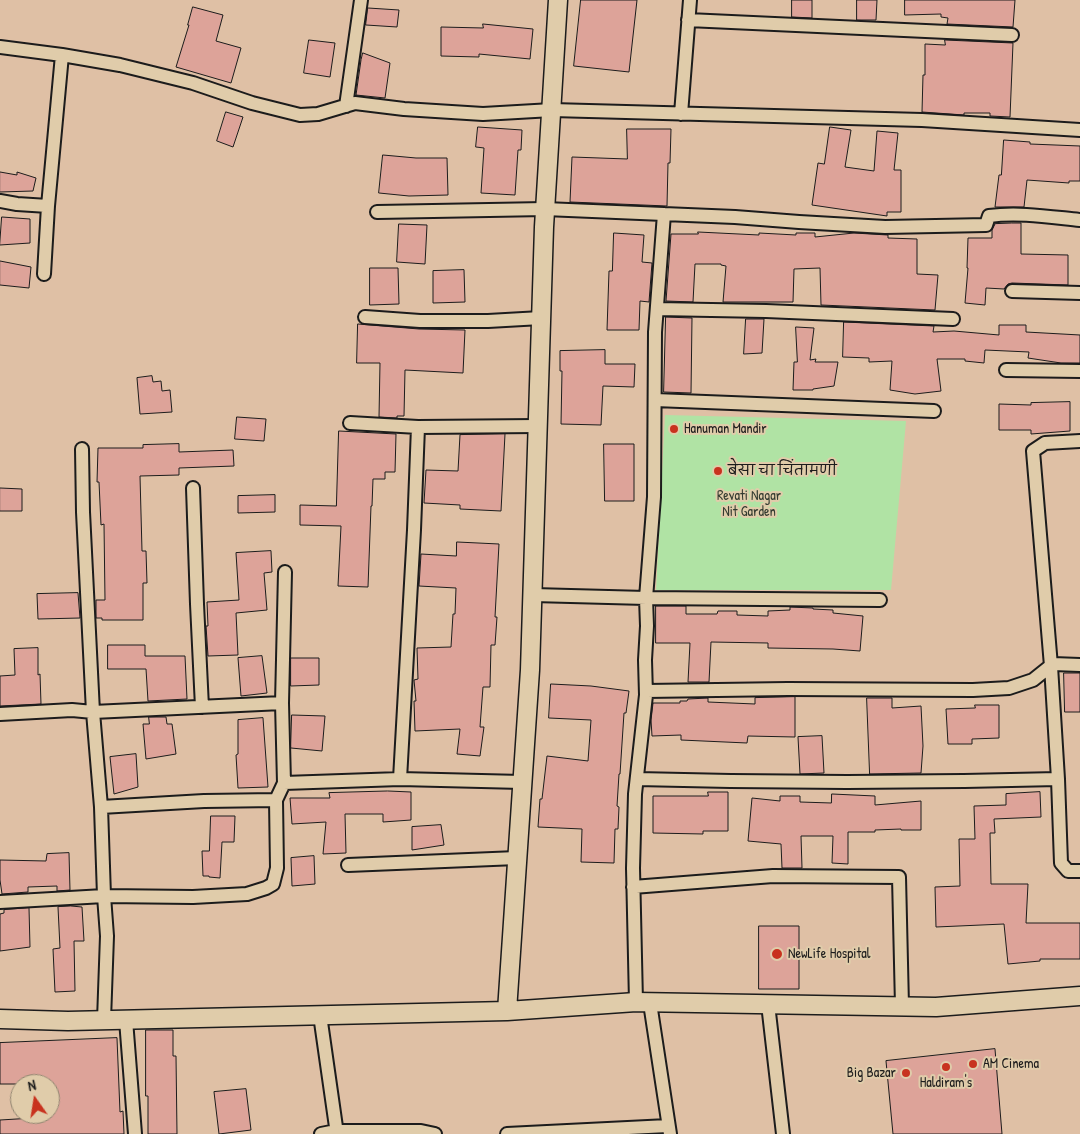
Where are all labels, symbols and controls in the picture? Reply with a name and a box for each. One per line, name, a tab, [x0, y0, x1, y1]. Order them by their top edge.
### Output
place label: Hanuman Mandir	[684, 421, 767, 437]
marker: Hanuman Mandir	[668, 423, 680, 435]
place label: बेसा चा चिंतामणी	[728, 463, 837, 479]
marker: बेसा चा चिंतामणी	[712, 465, 724, 477]
park label: Revati Nagar Nit Garden	[717, 488, 781, 520]
place label: NewLife Hospital	[788, 946, 870, 962]
marker: NewLife Hospital	[770, 947, 784, 961]
place label: AM Cinema	[983, 1056, 1039, 1072]
marker: AM Cinema	[967, 1058, 979, 1070]
marker: Haldiram's	[940, 1061, 952, 1073]
place label: Big Bazar	[847, 1065, 896, 1081]
marker: Big Bazar	[900, 1067, 912, 1079]
north arrow	[10, 1074, 60, 1124]
text: N	[26, 1075, 37, 1095]
place label: Haldiram's	[920, 1075, 972, 1091]

